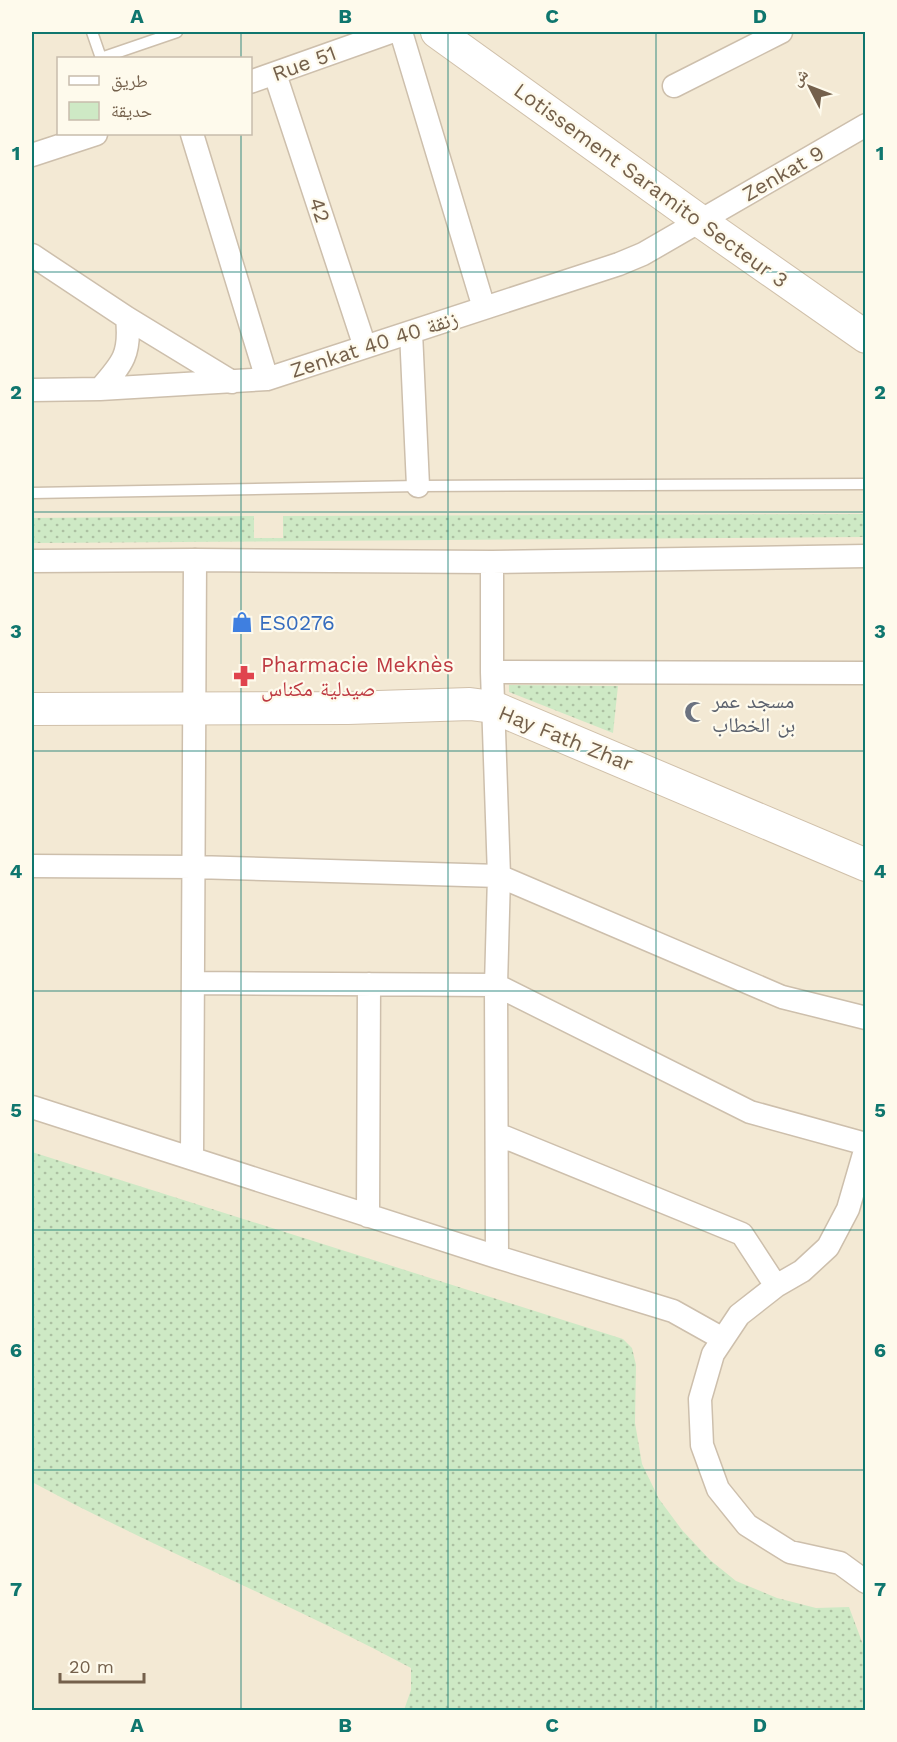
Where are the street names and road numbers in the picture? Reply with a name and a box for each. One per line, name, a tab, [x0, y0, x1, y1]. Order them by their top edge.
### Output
street label: Rue 51	[269, 40, 339, 86]
street label: Lotissement Saramito Secteur 3	[509, 77, 793, 293]
street label: Zenkat 9	[738, 140, 828, 206]
street label: 42	[304, 194, 336, 226]
street label: Zenkat 40 زنقة 40	[287, 305, 461, 383]
street label: Hay Fath Zhar	[495, 700, 637, 777]

